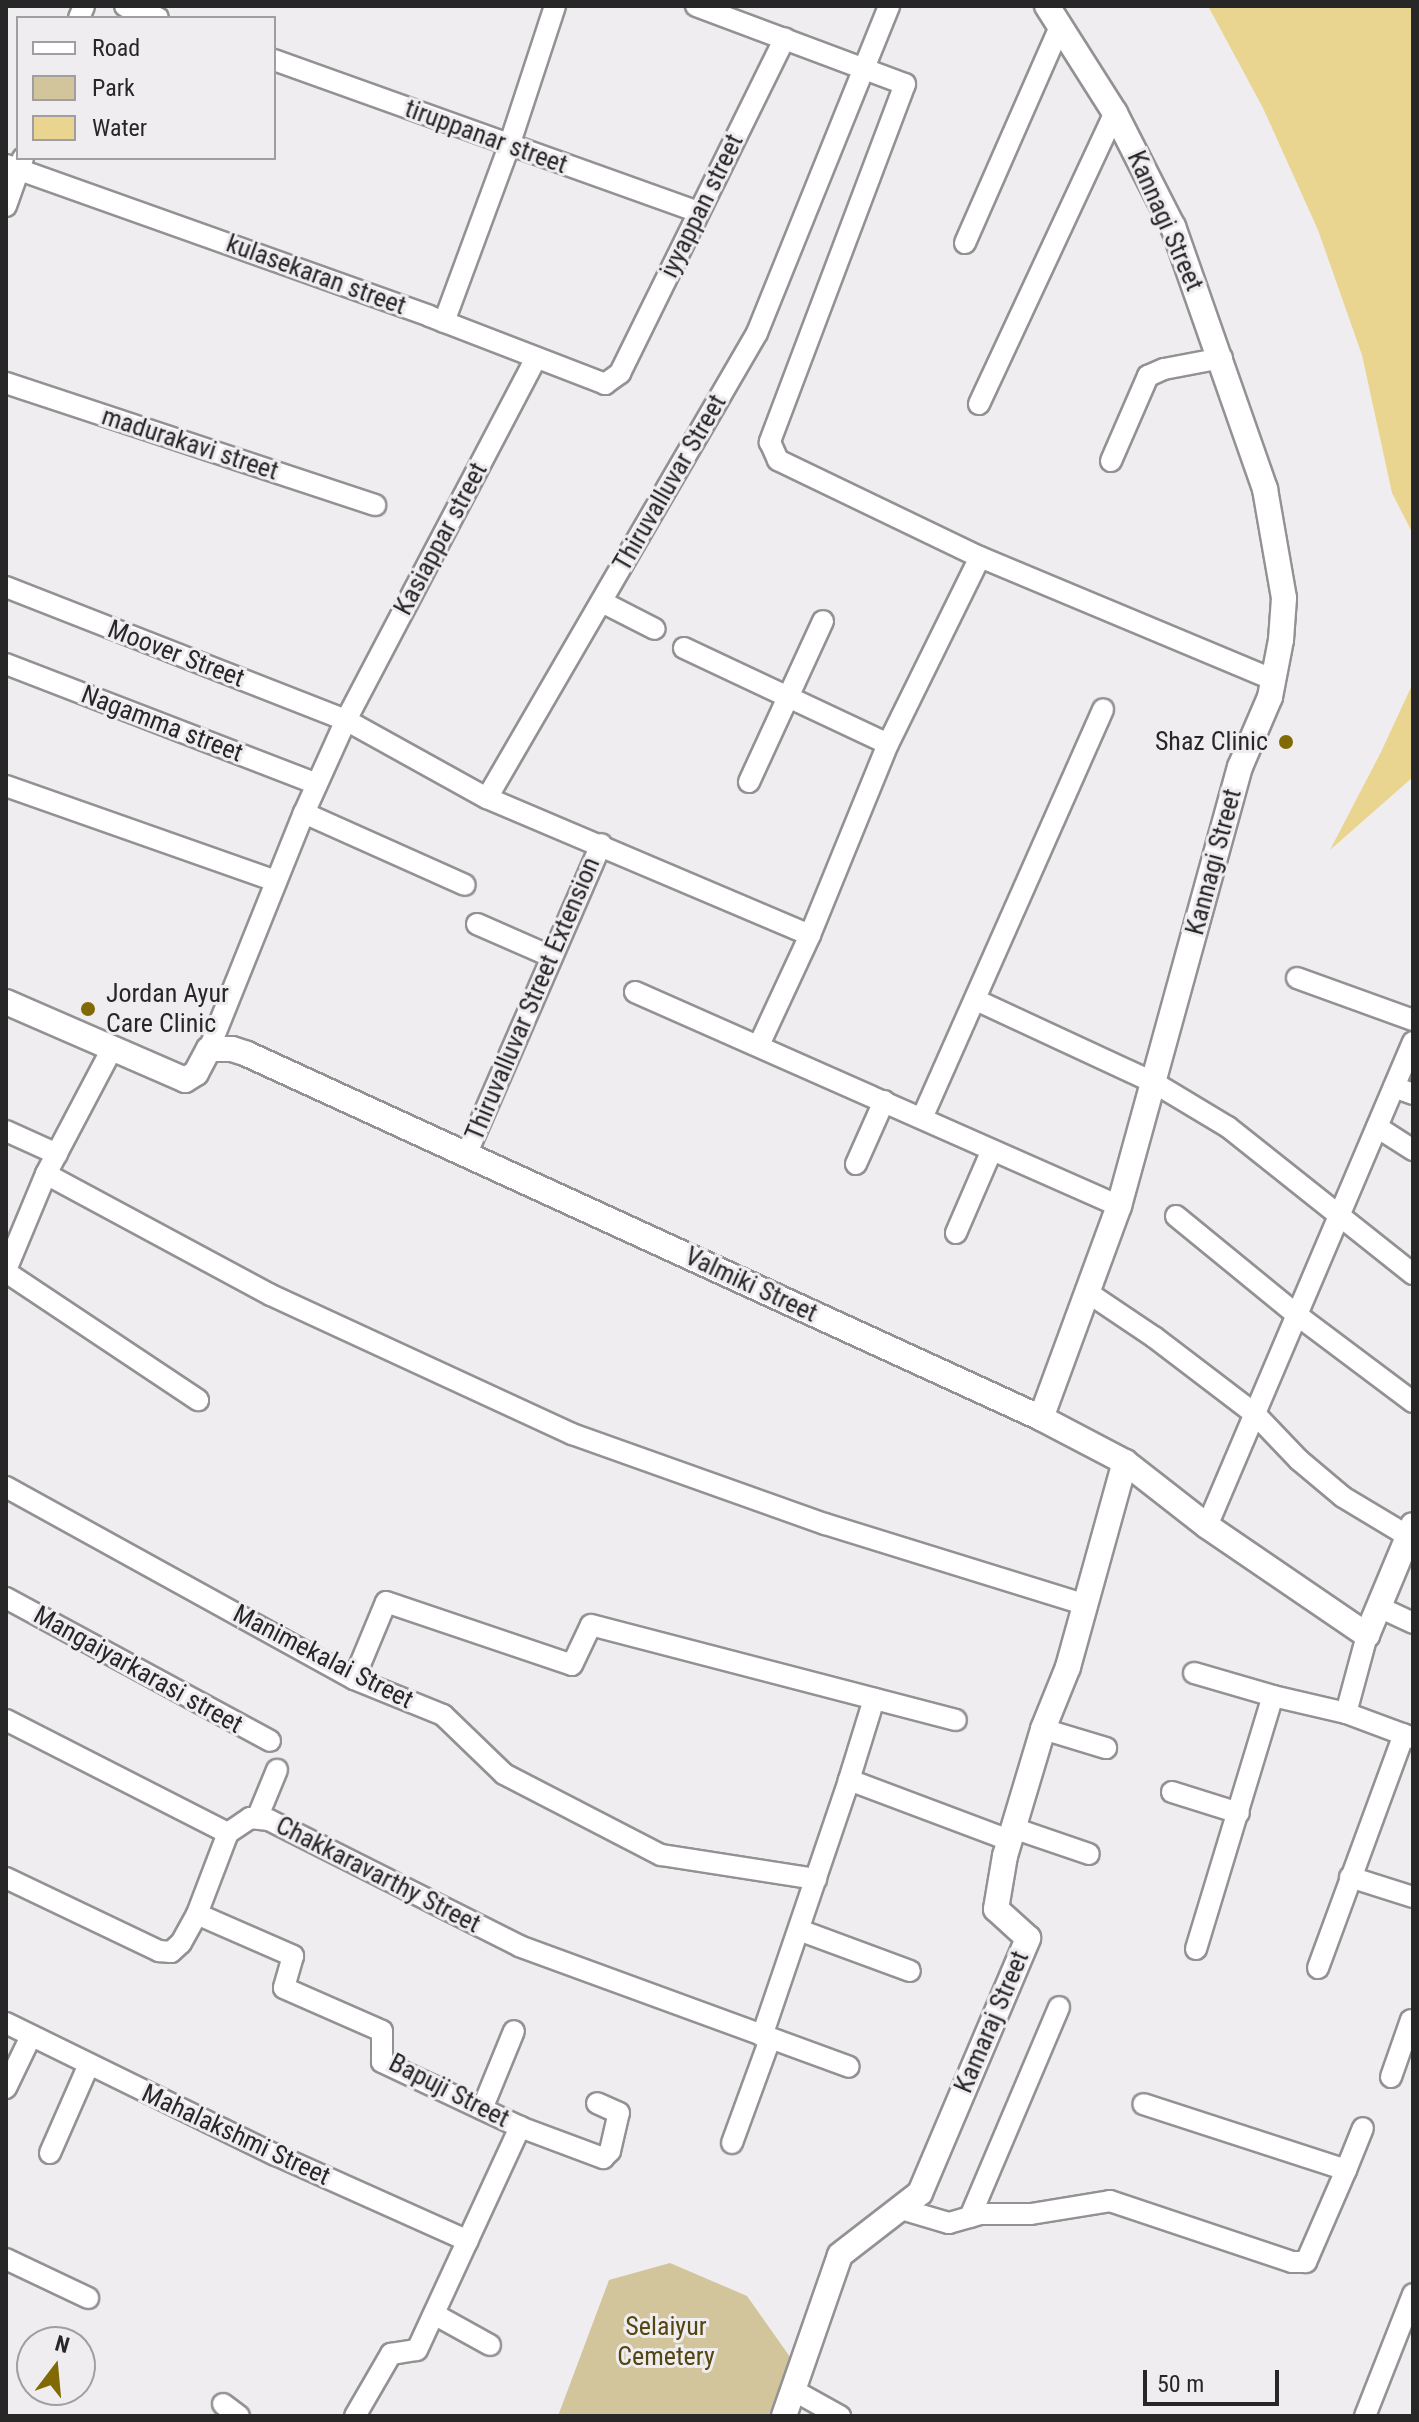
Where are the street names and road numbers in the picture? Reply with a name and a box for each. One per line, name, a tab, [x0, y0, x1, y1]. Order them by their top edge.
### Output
street label: tiruppanar street	[401, 93, 571, 181]
street label: iyyappan street	[654, 129, 750, 283]
street label: Kannagi Street	[1120, 146, 1210, 296]
street label: kulasekaran street	[222, 228, 410, 322]
street label: Thiruvalluvar Street	[607, 389, 733, 577]
street label: madurakavi street	[98, 401, 282, 487]
street label: Kasiappar street	[388, 457, 494, 621]
street label: Moover Street	[103, 614, 249, 694]
street label: Nagamma street	[77, 679, 247, 769]
street label: Kannagi Street	[1180, 786, 1248, 938]
street label: Thiruvalluvar Street Extension	[459, 853, 607, 1145]
street label: Valmiki Street	[680, 1241, 822, 1329]
street label: Manimekalai Street	[228, 1598, 418, 1716]
street label: Mangaiyarkarasi street	[28, 1600, 248, 1740]
street label: Chakkaravarthy Street	[271, 1810, 485, 1940]
street label: Kamaraj Street	[948, 1946, 1036, 2098]
street label: Bapuji Street	[384, 2047, 514, 2135]
street label: Mahalakshmi Street	[137, 2078, 335, 2192]

